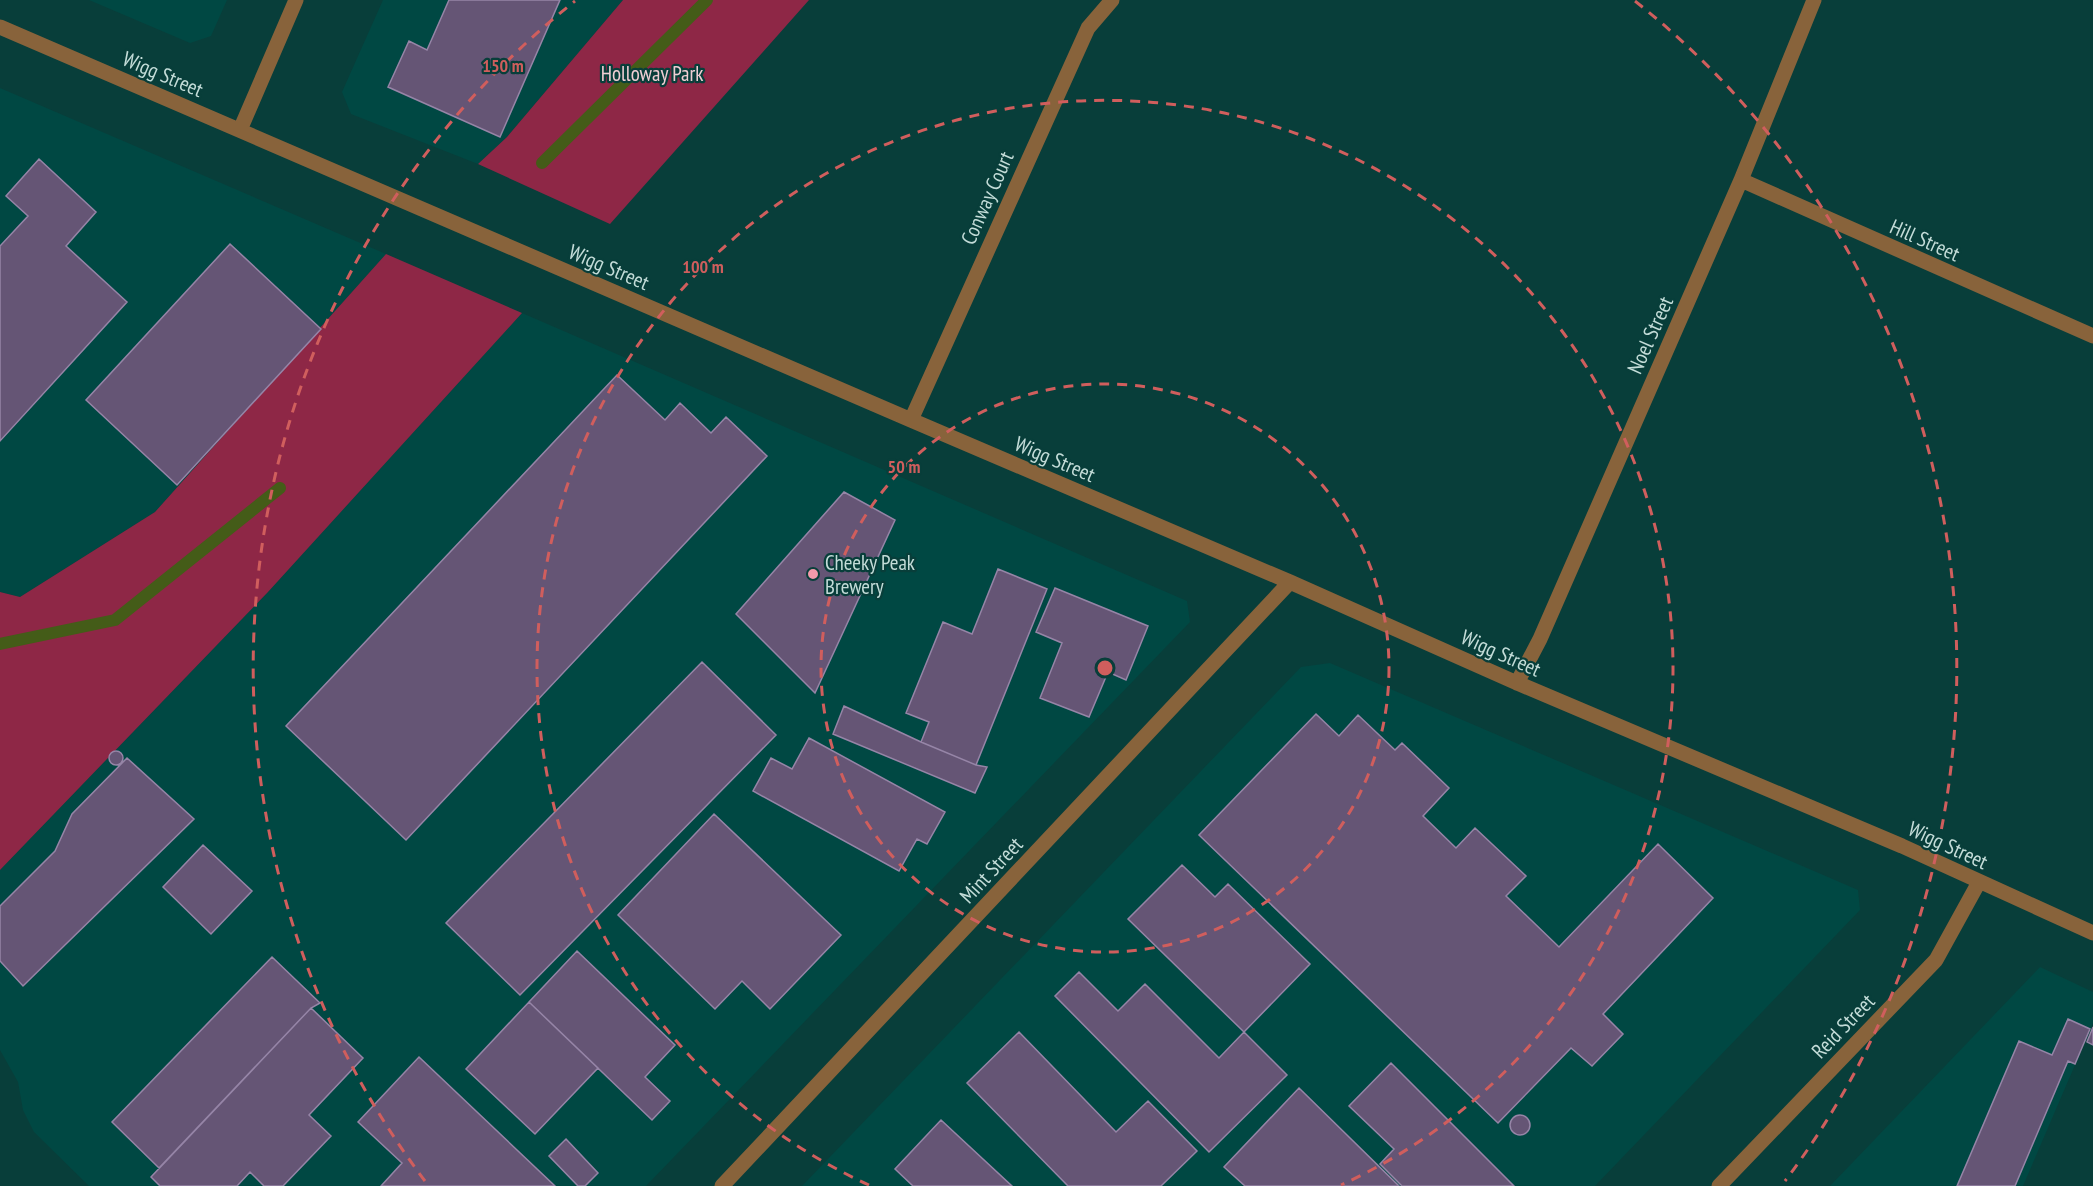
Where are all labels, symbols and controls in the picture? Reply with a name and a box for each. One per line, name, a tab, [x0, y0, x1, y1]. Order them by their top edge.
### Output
street label: Wigg Street	[119, 45, 207, 103]
text: 150 m	[482, 54, 524, 77]
park label: Holloway Park	[601, 60, 703, 87]
street label: Conway Court	[955, 147, 1020, 249]
street label: Hill Street	[1886, 213, 1964, 267]
street label: Wigg Street	[565, 238, 653, 296]
text: 100 m	[682, 255, 724, 278]
street label: Noel Street	[1621, 292, 1679, 378]
street label: Wigg Street	[1011, 430, 1099, 488]
text: 50 m	[888, 455, 920, 478]
place label: Cheeky Peak Brewery	[825, 549, 915, 600]
marker: Cheeky Peak Brewery	[806, 567, 820, 581]
street label: Wigg Street	[1457, 623, 1545, 683]
centre of rings	[1095, 658, 1115, 678]
street label: Wigg Street	[1904, 815, 1992, 875]
street label: Mint Street	[954, 831, 1029, 909]
street label: Reid Street	[1806, 988, 1880, 1064]

